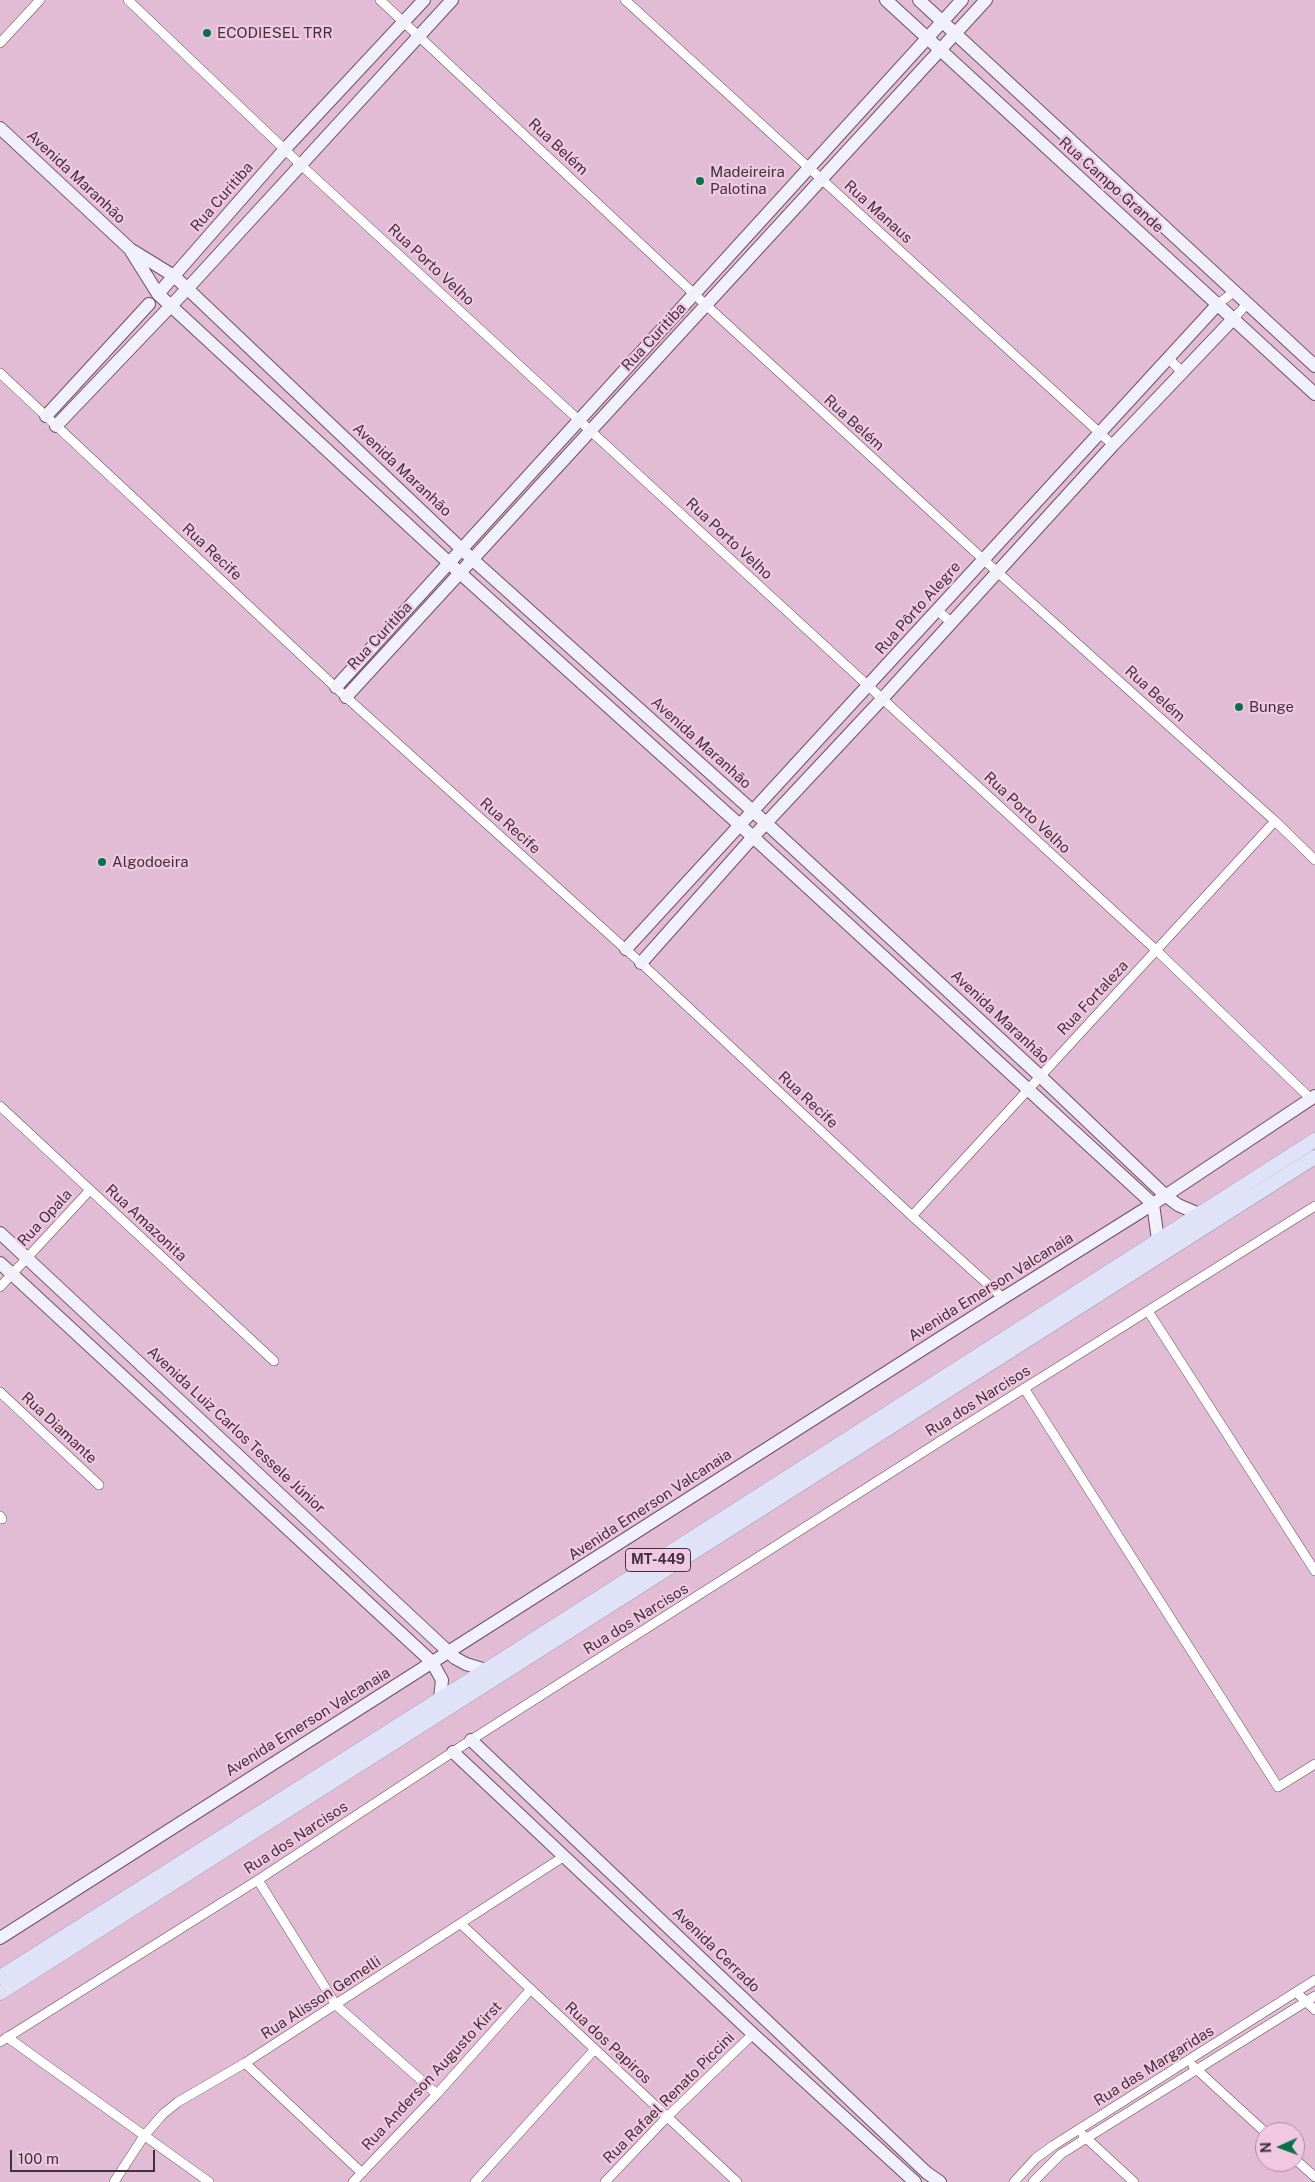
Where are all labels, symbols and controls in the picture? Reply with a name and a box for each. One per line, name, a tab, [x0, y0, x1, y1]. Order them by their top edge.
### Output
place label: ECODIESEL TRR	[217, 24, 333, 42]
marker: ECODIESEL TRR	[201, 27, 213, 39]
street label: Rua Belém	[524, 115, 592, 179]
street label: Avenida Maranhão	[23, 127, 129, 227]
street label: Rua Campo Grande	[1055, 133, 1167, 237]
street label: Rua Curitiba	[187, 159, 257, 235]
place label: Madeireira Palotina	[710, 163, 785, 198]
marker: Madeireira Palotina	[694, 175, 706, 187]
street label: Rua Manaus	[840, 177, 916, 247]
street label: Rua Porto Velho	[384, 220, 478, 310]
street label: Rua Curitiba	[618, 299, 690, 375]
street label: Rua Belém	[820, 391, 888, 455]
street label: Avenida Maranhão	[349, 420, 455, 520]
street label: Rua Porto Velho	[682, 494, 776, 584]
street label: Rua Recife	[178, 520, 246, 584]
street label: Rua Pôrto Alegre	[872, 558, 964, 658]
street label: Rua Curitiba	[344, 598, 416, 674]
street label: Rua Belém	[1121, 662, 1189, 726]
street label: Avenida Maranhão	[647, 693, 755, 793]
place label: Bunge	[1249, 698, 1294, 716]
marker: Bunge	[1233, 701, 1245, 713]
street label: Rua Porto Velho	[980, 768, 1074, 858]
street label: Rua Recife	[476, 794, 544, 858]
place label: Algodoeira	[112, 853, 189, 871]
marker: Algodoeira	[96, 856, 108, 868]
street label: Rua Fortaleza	[1054, 957, 1132, 1039]
street label: Avenida Maranhão	[947, 967, 1053, 1067]
street label: Rua Recife	[774, 1068, 842, 1132]
street label: Rua Amazonita	[102, 1181, 190, 1265]
street label: Rua Opala	[14, 1186, 76, 1250]
street label: Avenida Emerson Valcanaia	[905, 1229, 1077, 1345]
street label: Avenida Luiz Carlos Tessele Júnior	[143, 1343, 329, 1517]
street label: Rua dos Narcisos	[922, 1362, 1034, 1440]
street label: Rua Diamante	[17, 1388, 101, 1468]
street label: Avenida Emerson Valcanaia	[565, 1445, 735, 1565]
road number: MT-449	[626, 1548, 690, 1572]
street label: Rua dos Narcisos	[580, 1580, 692, 1658]
street label: Avenida Emerson Valcanaia	[222, 1664, 394, 1780]
street label: Rua dos Narcisos	[241, 1798, 351, 1878]
street label: Avenida Cerrado	[668, 1904, 764, 1996]
street label: Rua Alisson Gemelli	[258, 1953, 384, 2043]
street label: Rua Anderson Augusto Kirst	[358, 1998, 506, 2154]
street label: Rua dos Papiros	[561, 1998, 655, 2088]
street label: Rua das Margaridas	[1091, 2022, 1217, 2110]
street label: Rua Rafael Renato Piccini	[600, 2029, 738, 2167]
north arrow	[1255, 2122, 1305, 2172]
scale bar	[12, 2140, 158, 2172]
text: N	[1258, 2142, 1274, 2153]
text: 100 m	[18, 2150, 59, 2167]

